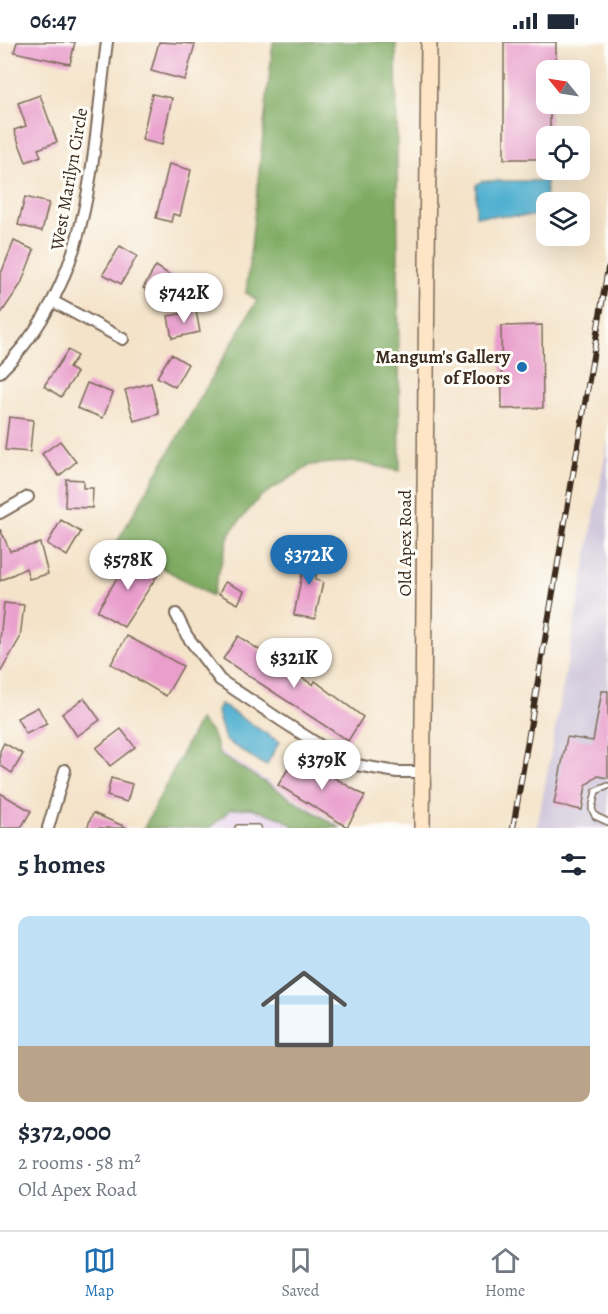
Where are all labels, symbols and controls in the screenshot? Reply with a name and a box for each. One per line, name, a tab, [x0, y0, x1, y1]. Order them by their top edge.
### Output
text: 06:47	[30, 6, 76, 36]
north arrow	[536, 60, 590, 114]
map controls	[536, 60, 590, 246]
street label: West Marilyn Circle	[44, 106, 93, 253]
button: locate	[536, 126, 590, 180]
button: layers	[536, 192, 590, 246]
pin: $742K	[142, 273, 226, 324]
text: $742K	[159, 279, 209, 306]
place label: Mangum's Gallery of Floors	[375, 345, 511, 390]
marker: Mangum's Gallery of Floors	[515, 360, 529, 374]
street label: Old Apex Road	[393, 489, 417, 597]
pin: $372K	[267, 535, 351, 586]
pin: $578K	[86, 540, 170, 591]
text: $372K	[284, 541, 334, 568]
text: $578K	[103, 546, 153, 573]
pin: $321K	[252, 638, 336, 689]
text: $321K	[270, 644, 318, 671]
pin: $379K	[280, 740, 364, 791]
text: $379K	[298, 746, 346, 773]
text: 5 homes	[18, 847, 106, 882]
icon: filters	[557, 848, 590, 881]
icon: home	[250, 955, 358, 1063]
text: $372,000	[18, 1114, 111, 1149]
text: 2 rooms · 58 m²	[18, 1149, 141, 1176]
text: Old Apex Road	[18, 1176, 137, 1203]
tab: Map	[83, 1244, 116, 1302]
tab: Saved	[281, 1244, 319, 1302]
tab: Home	[485, 1244, 525, 1302]

